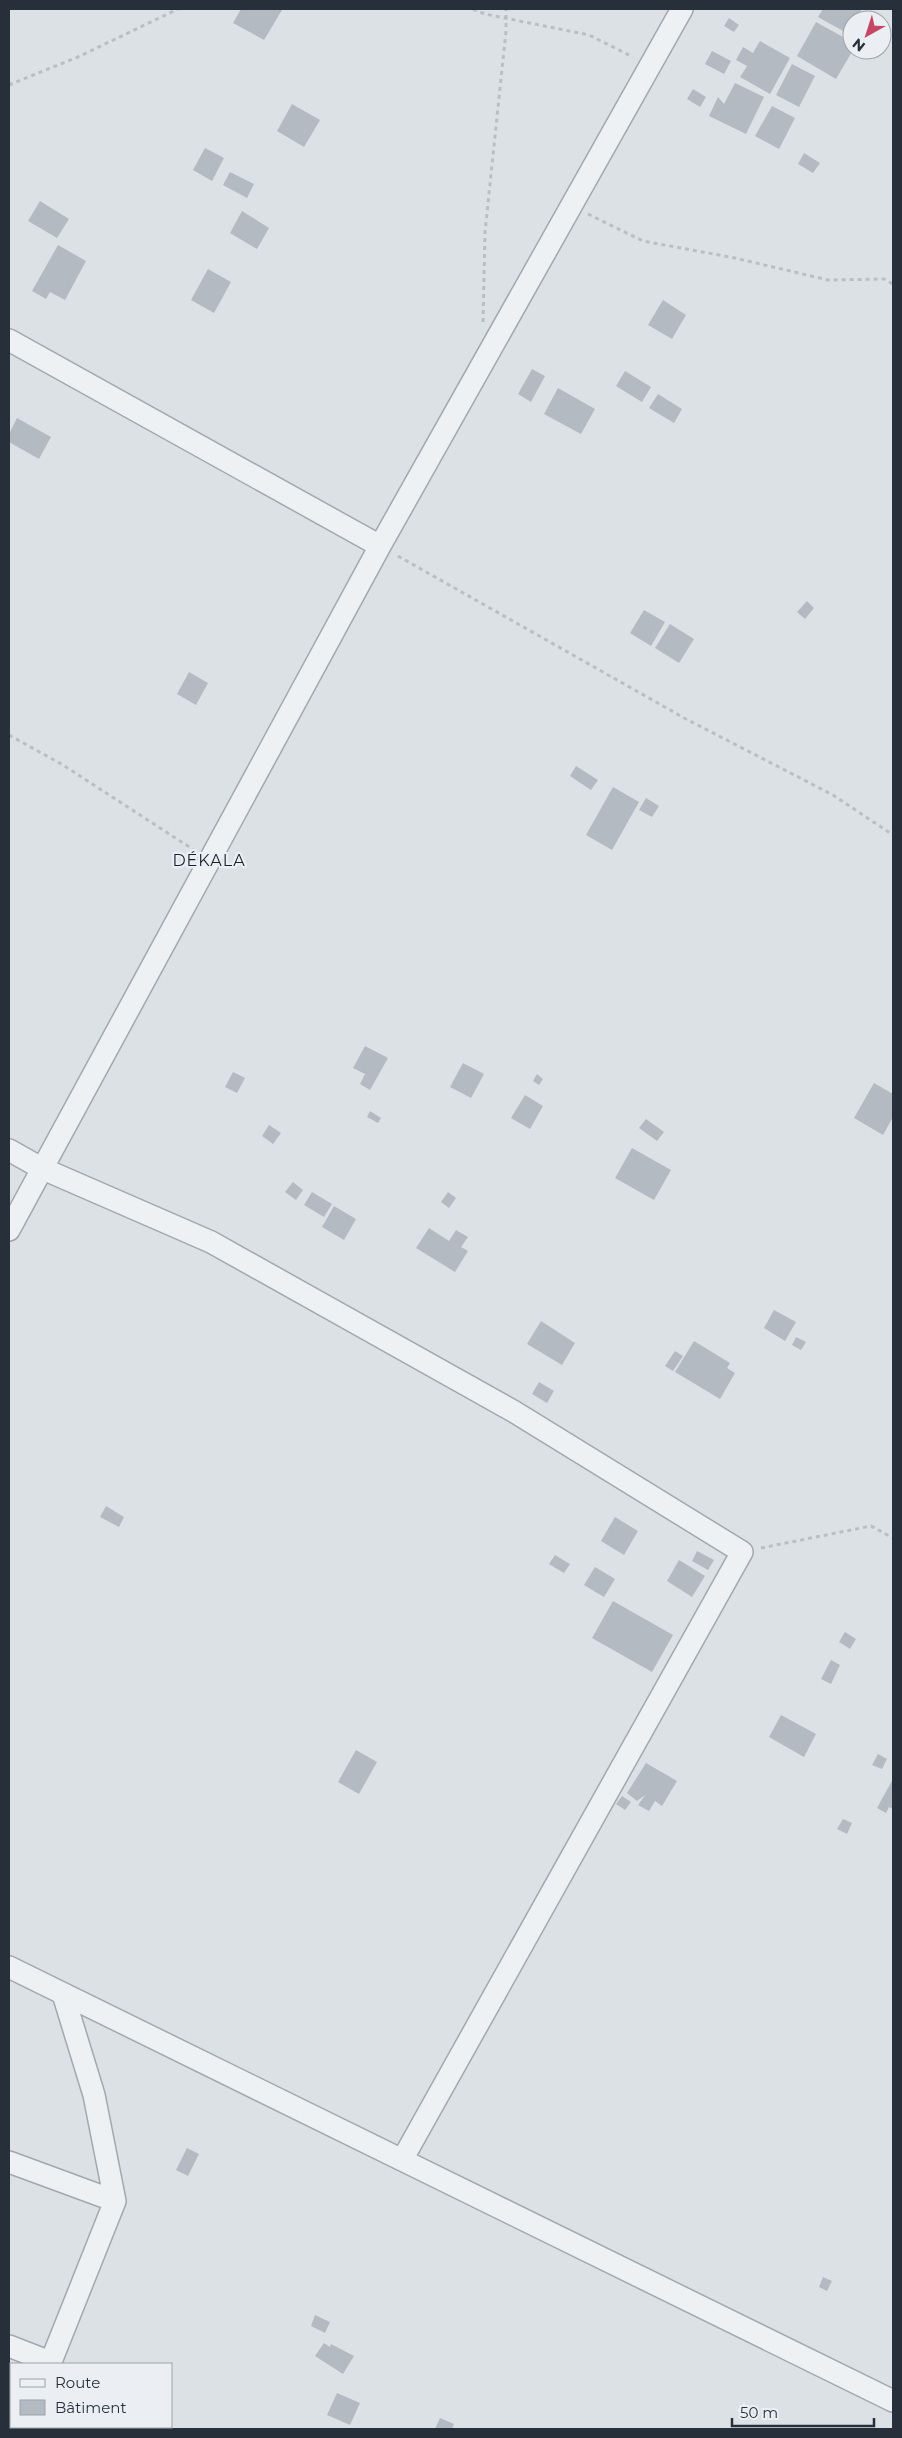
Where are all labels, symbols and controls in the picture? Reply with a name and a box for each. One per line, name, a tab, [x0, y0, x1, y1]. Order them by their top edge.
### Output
north arrow	[842, 10, 892, 60]
text: N	[849, 35, 869, 56]
district label: DÉKALA	[172, 851, 246, 870]
legend	[10, 2363, 172, 2428]
text: Route	[55, 2373, 100, 2392]
scale bar	[732, 2396, 874, 2428]
text: Bâtiment	[55, 2398, 127, 2417]
text: 50 m	[740, 2403, 778, 2422]

